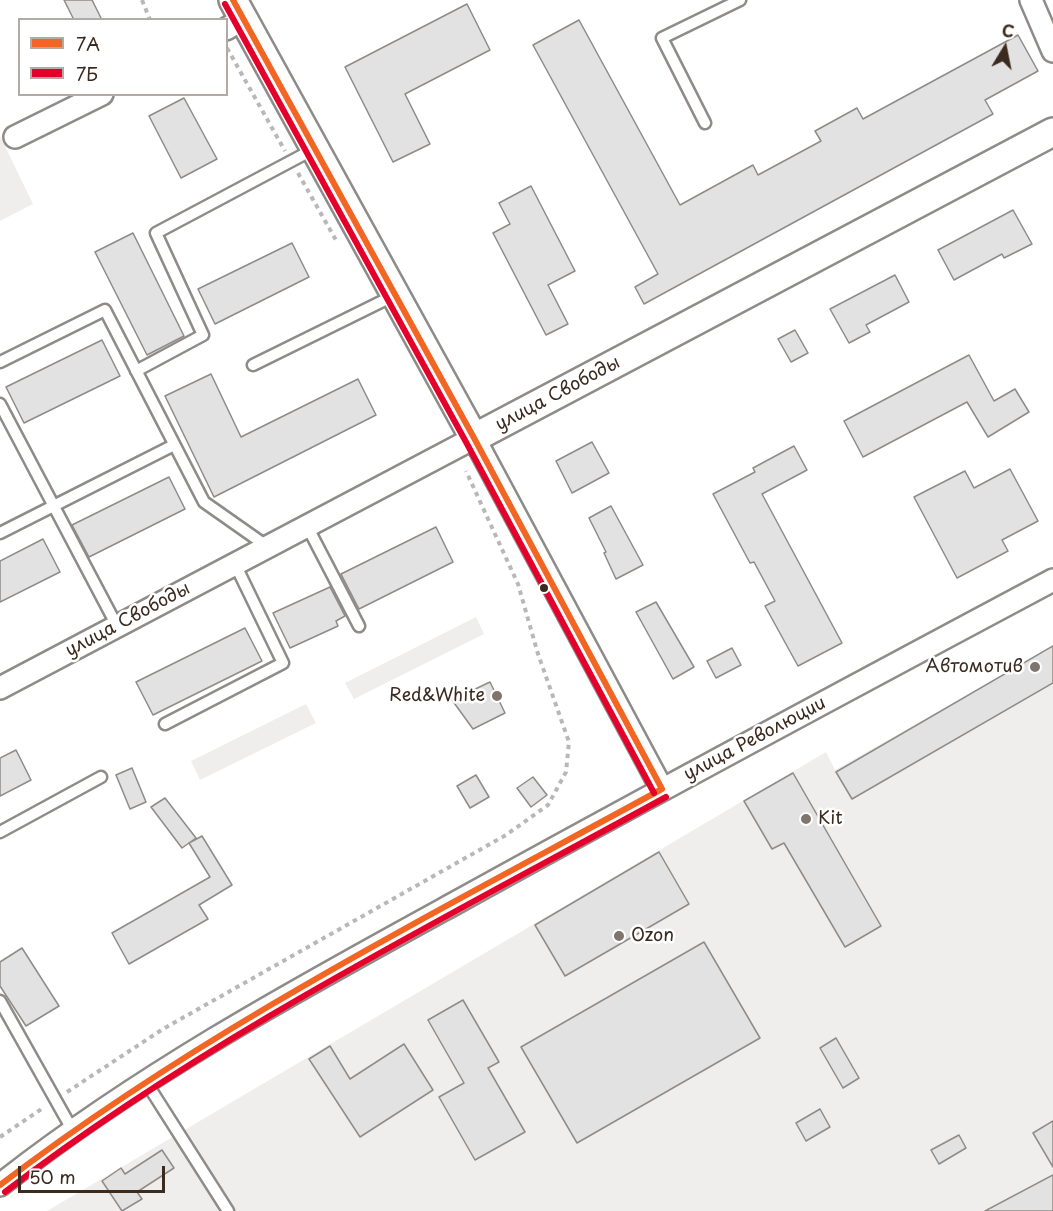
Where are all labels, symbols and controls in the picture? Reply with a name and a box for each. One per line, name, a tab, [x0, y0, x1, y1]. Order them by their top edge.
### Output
text: С	[1000, 17, 1016, 43]
legend	[18, 18, 228, 96]
north arrow	[975, 18, 1035, 78]
text: 7А	[76, 30, 100, 57]
text: 7Б	[76, 60, 98, 87]
street label: улица Свободы	[492, 352, 624, 436]
street label: улица Свободы	[62, 578, 194, 662]
unlabelled marker	[538, 582, 550, 594]
place label: Автомотив	[926, 656, 1023, 678]
marker: Автомотив	[1028, 660, 1042, 674]
place label: Red&White	[389, 685, 485, 707]
marker: Red&White	[490, 689, 504, 703]
street label: улица Революции	[680, 692, 830, 786]
place label: Kit	[818, 808, 843, 830]
marker: Kit	[799, 812, 813, 826]
place label: Ozon	[631, 925, 674, 947]
marker: Ozon	[612, 929, 626, 943]
scale bar	[21, 1154, 168, 1192]
text: 50 m	[29, 1163, 76, 1190]

